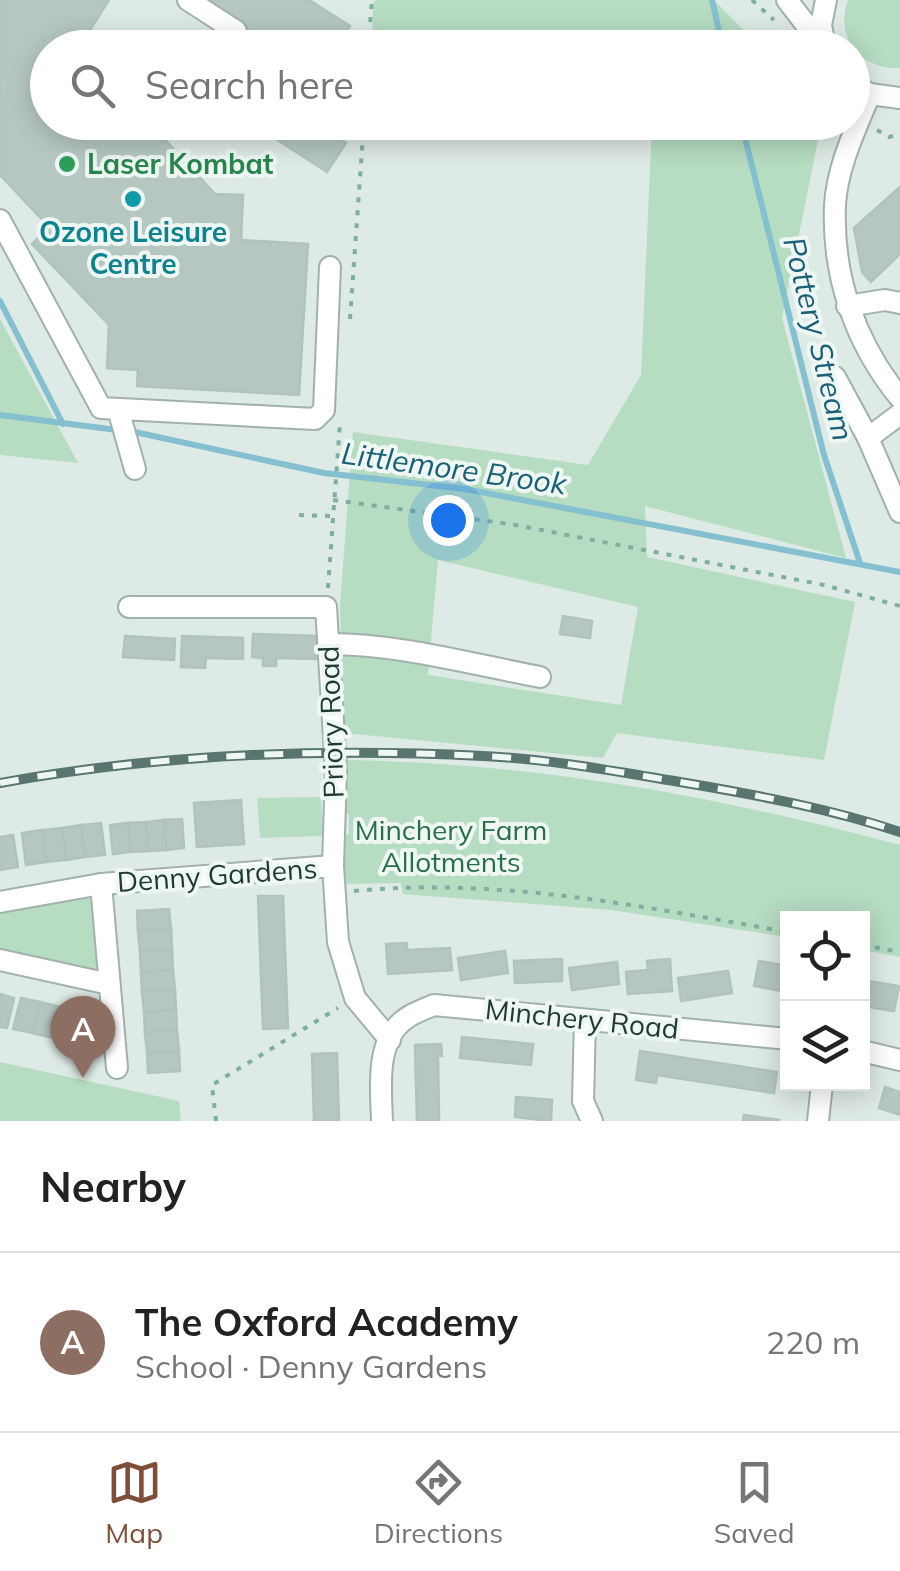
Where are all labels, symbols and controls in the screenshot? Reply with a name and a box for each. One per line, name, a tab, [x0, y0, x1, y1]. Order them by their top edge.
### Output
search box	[30, 30, 870, 140]
icon: search	[65, 58, 120, 113]
text: Search here	[145, 61, 354, 109]
place label: Laser Kombat	[87, 146, 274, 181]
marker: Laser Kombat	[56, 153, 78, 175]
marker: Ozone Leisure Centre	[122, 188, 144, 210]
place label: Ozone Leisure Centre	[39, 214, 227, 281]
water label: Pottery Stream	[775, 233, 863, 445]
water label: Littlemore Brook	[339, 433, 571, 503]
your location	[423, 495, 474, 546]
street label: Priory Road	[310, 645, 351, 799]
park label: Minchery Farm Allotments	[355, 812, 547, 879]
street label: Denny Gardens	[116, 850, 318, 899]
map controls	[780, 911, 870, 1091]
button: locate	[780, 911, 870, 1001]
street label: Minchery Road	[484, 991, 681, 1046]
pin: A	[51, 996, 116, 1078]
button: layers	[780, 1001, 870, 1091]
text: Nearby	[40, 1160, 186, 1213]
text: The Oxford Academy	[135, 1298, 518, 1346]
text: A	[60, 1322, 85, 1362]
text: 220 m	[766, 1322, 860, 1362]
text: School · Denny Gardens	[135, 1346, 487, 1386]
tab: Map	[105, 1455, 163, 1550]
tab: Directions	[374, 1455, 503, 1550]
tab: Saved	[714, 1455, 795, 1550]

